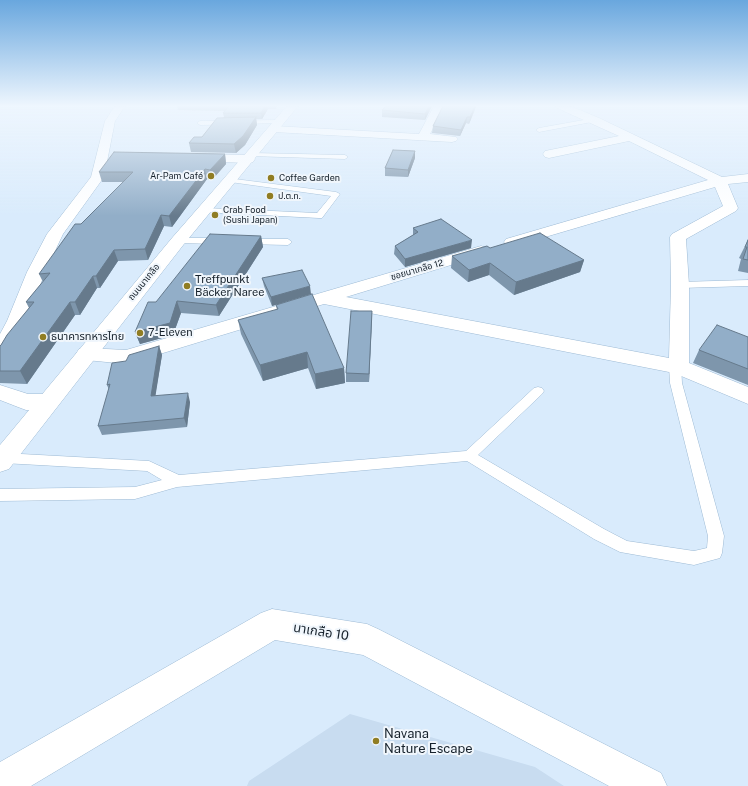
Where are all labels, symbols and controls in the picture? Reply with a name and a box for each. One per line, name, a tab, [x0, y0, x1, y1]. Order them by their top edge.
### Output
place label: Ar-Pam Café	[150, 171, 203, 181]
marker: Ar-Pam Café	[206, 171, 216, 181]
marker: Coffee Garden	[266, 173, 276, 183]
place label: Coffee Garden	[279, 173, 340, 183]
marker: ป.ต.ท.	[265, 191, 275, 201]
place label: ป.ต.ท.	[278, 191, 301, 201]
place label: Crab Food (Sushi Japan)	[223, 205, 278, 226]
marker: Crab Food (Sushi Japan)	[210, 210, 220, 220]
street label: ซอยนาเกลือ 12	[389, 257, 445, 283]
street label: ถนนนาเกลือ	[126, 262, 162, 302]
place label: Treffpunkt Bäcker Naree	[195, 273, 265, 299]
marker: Treffpunkt Bäcker Naree	[182, 281, 192, 291]
place label: 7-Eleven	[148, 326, 193, 340]
marker: 7-Eleven	[135, 328, 145, 338]
place label: ธนาคารทหารไทย	[51, 330, 124, 344]
marker: ธนาคารทหารไทย	[38, 332, 48, 342]
street label: นาเกลือ 10	[292, 620, 350, 644]
place label: Navana Nature Escape	[384, 726, 473, 757]
marker: Navana Nature Escape	[371, 736, 381, 746]

